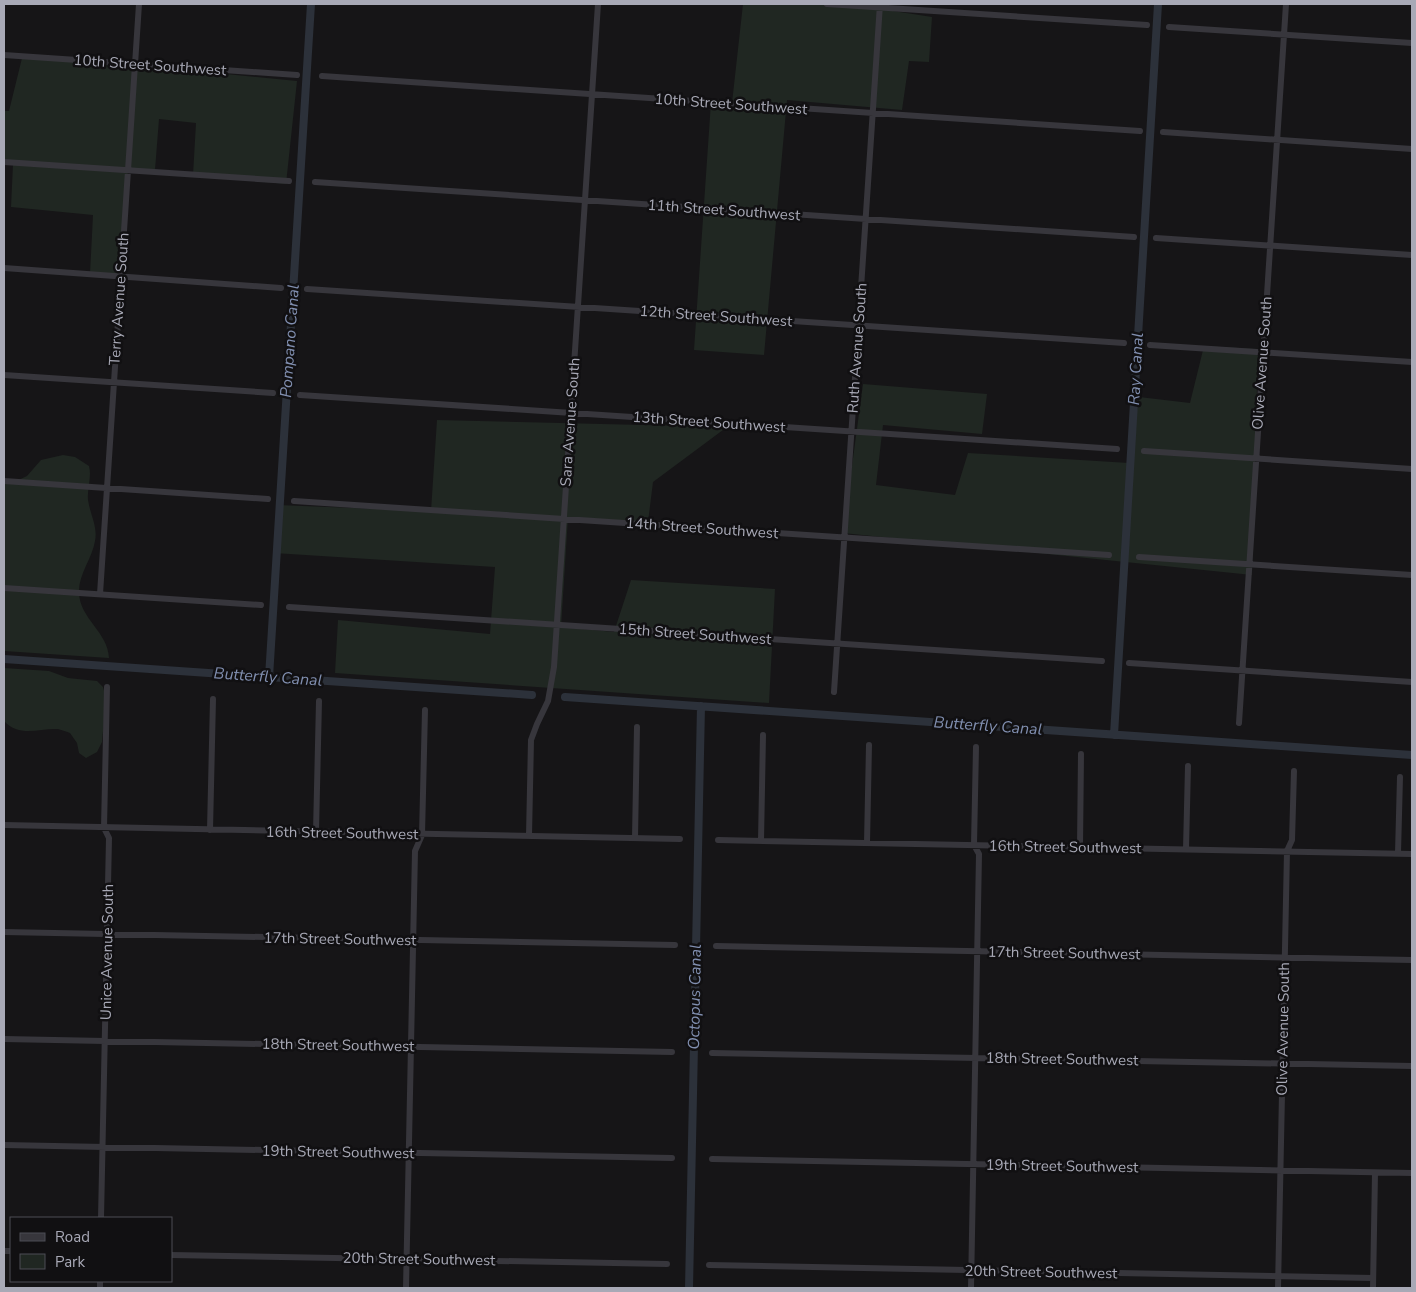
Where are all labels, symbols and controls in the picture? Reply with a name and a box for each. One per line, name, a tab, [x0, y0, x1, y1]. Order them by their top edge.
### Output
street label: 10th Street Southwest	[73, 50, 228, 80]
street label: 10th Street Southwest	[654, 89, 809, 119]
street label: 11th Street Southwest	[647, 195, 802, 225]
street label: Terry Avenue South	[104, 232, 134, 366]
street label: Ruth Avenue South	[842, 282, 872, 414]
water label: Pompano Canal	[275, 283, 305, 398]
street label: Olive Avenue South	[1247, 296, 1277, 430]
street label: 12th Street Southwest	[639, 301, 794, 331]
water label: Ray Canal	[1123, 332, 1149, 406]
street label: Sara Avenue South	[556, 357, 584, 487]
street label: 13th Street Southwest	[632, 407, 787, 437]
street label: 14th Street Southwest	[625, 513, 780, 543]
street label: 15th Street Southwest	[618, 619, 773, 649]
water label: Butterfly Canal	[213, 662, 323, 692]
water label: Butterfly Canal	[933, 711, 1043, 741]
street label: 16th Street Southwest	[265, 822, 419, 844]
street label: 16th Street Southwest	[988, 836, 1142, 858]
street label: Unice Avenue South	[96, 884, 118, 1020]
street label: 17th Street Southwest	[263, 928, 417, 950]
street label: 17th Street Southwest	[987, 942, 1141, 964]
water label: Octopus Canal	[683, 944, 707, 1050]
street label: Olive Avenue South	[1272, 962, 1294, 1096]
street label: 18th Street Southwest	[261, 1034, 415, 1056]
street label: 18th Street Southwest	[985, 1048, 1139, 1070]
street label: 19th Street Southwest	[261, 1141, 415, 1163]
street label: 19th Street Southwest	[985, 1155, 1139, 1177]
legend	[10, 1217, 172, 1282]
text: Road	[55, 1227, 90, 1247]
street label: 20th Street Southwest	[342, 1248, 496, 1270]
text: Park	[55, 1252, 85, 1272]
street label: 20th Street Southwest	[964, 1261, 1118, 1283]

